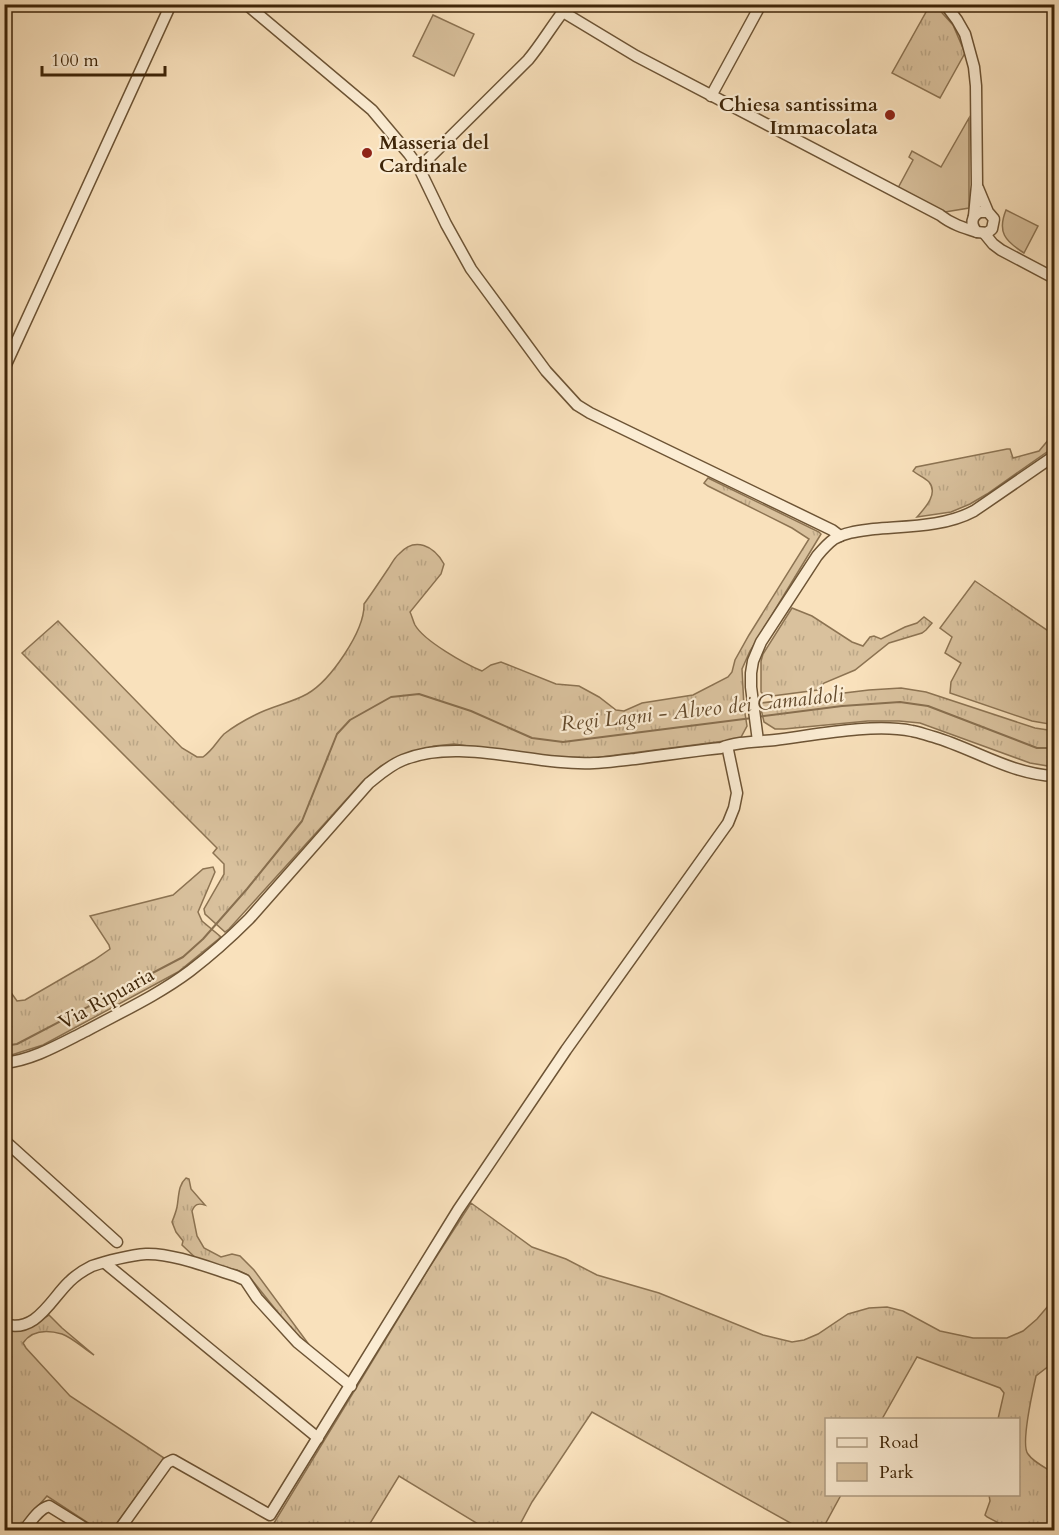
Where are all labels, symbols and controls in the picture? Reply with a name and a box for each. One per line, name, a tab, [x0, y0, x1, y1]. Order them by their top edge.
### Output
scale bar	[42, 39, 165, 77]
text: 100 m	[51, 48, 99, 73]
place label: Chiesa santissima Immacolata	[719, 91, 878, 141]
marker: Chiesa santissima Immacolata	[883, 108, 897, 122]
place label: Masseria del Cardinale	[379, 129, 489, 179]
marker: Masseria del Cardinale	[360, 146, 374, 160]
water label: Regi Lagni - Alveo dei Camaldoli	[559, 680, 845, 739]
street label: Via Ripuaria	[53, 961, 159, 1036]
legend	[825, 1418, 1020, 1496]
text: Road	[879, 1430, 919, 1455]
text: Park	[879, 1460, 914, 1485]

